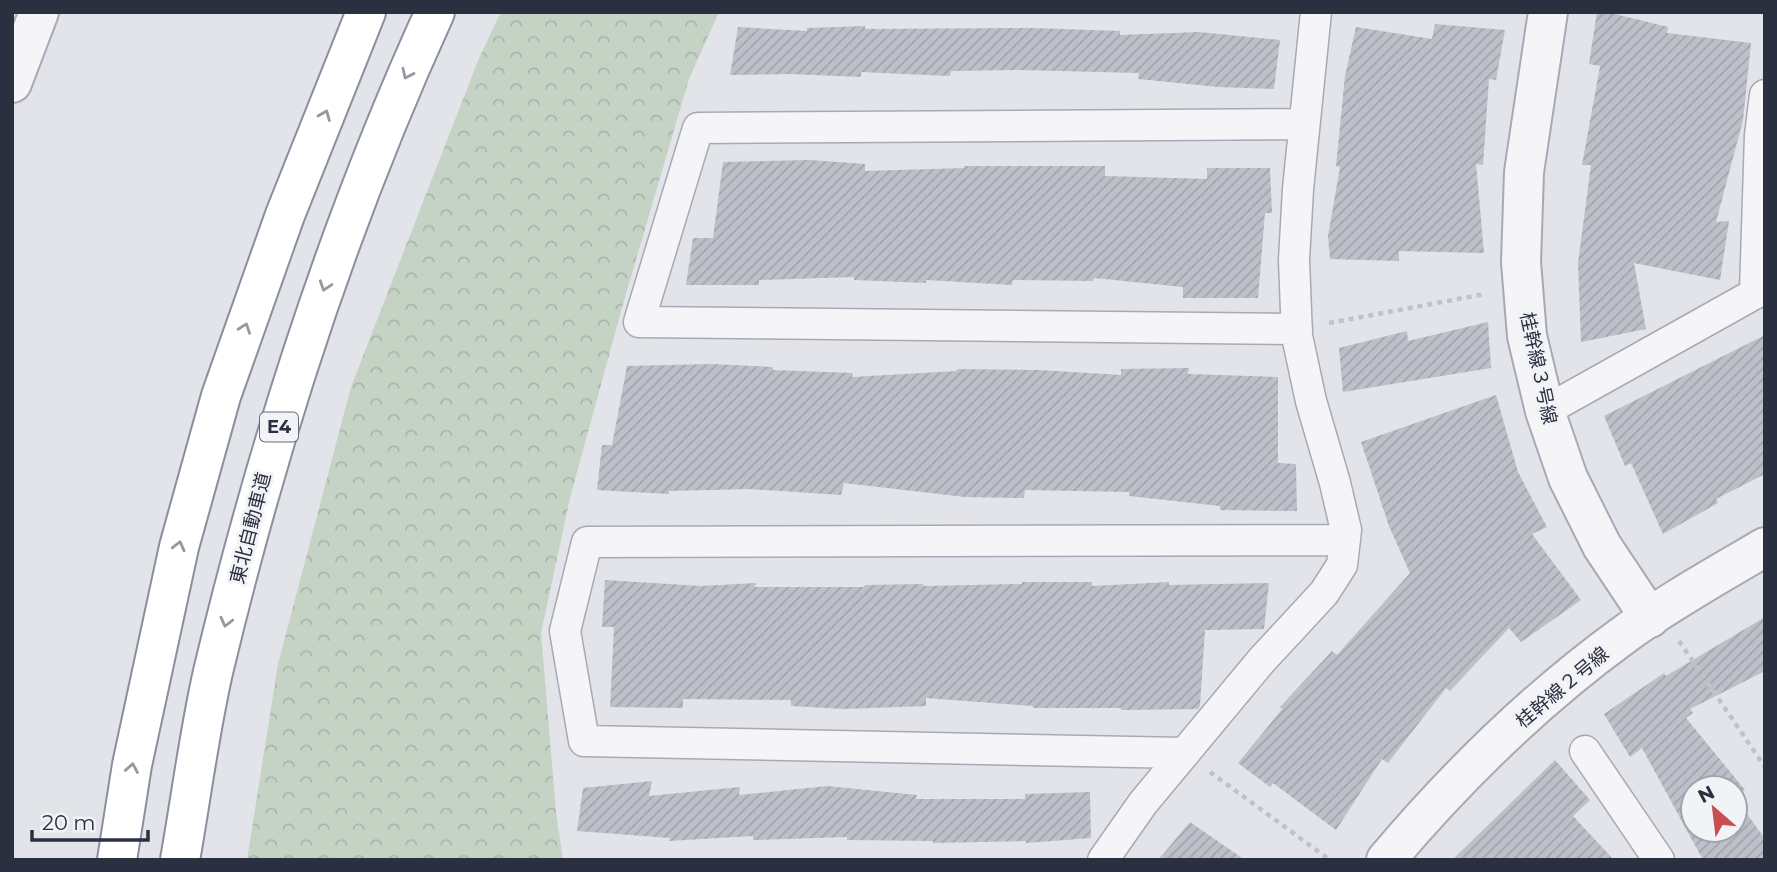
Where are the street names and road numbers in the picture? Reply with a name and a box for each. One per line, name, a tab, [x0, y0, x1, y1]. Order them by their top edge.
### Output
street label: 桂幹線３号線	[1515, 310, 1562, 426]
road number: E4	[260, 412, 298, 442]
street label: 東北自動車道	[226, 470, 275, 586]
street label: 桂幹線２号線	[1511, 642, 1613, 733]

